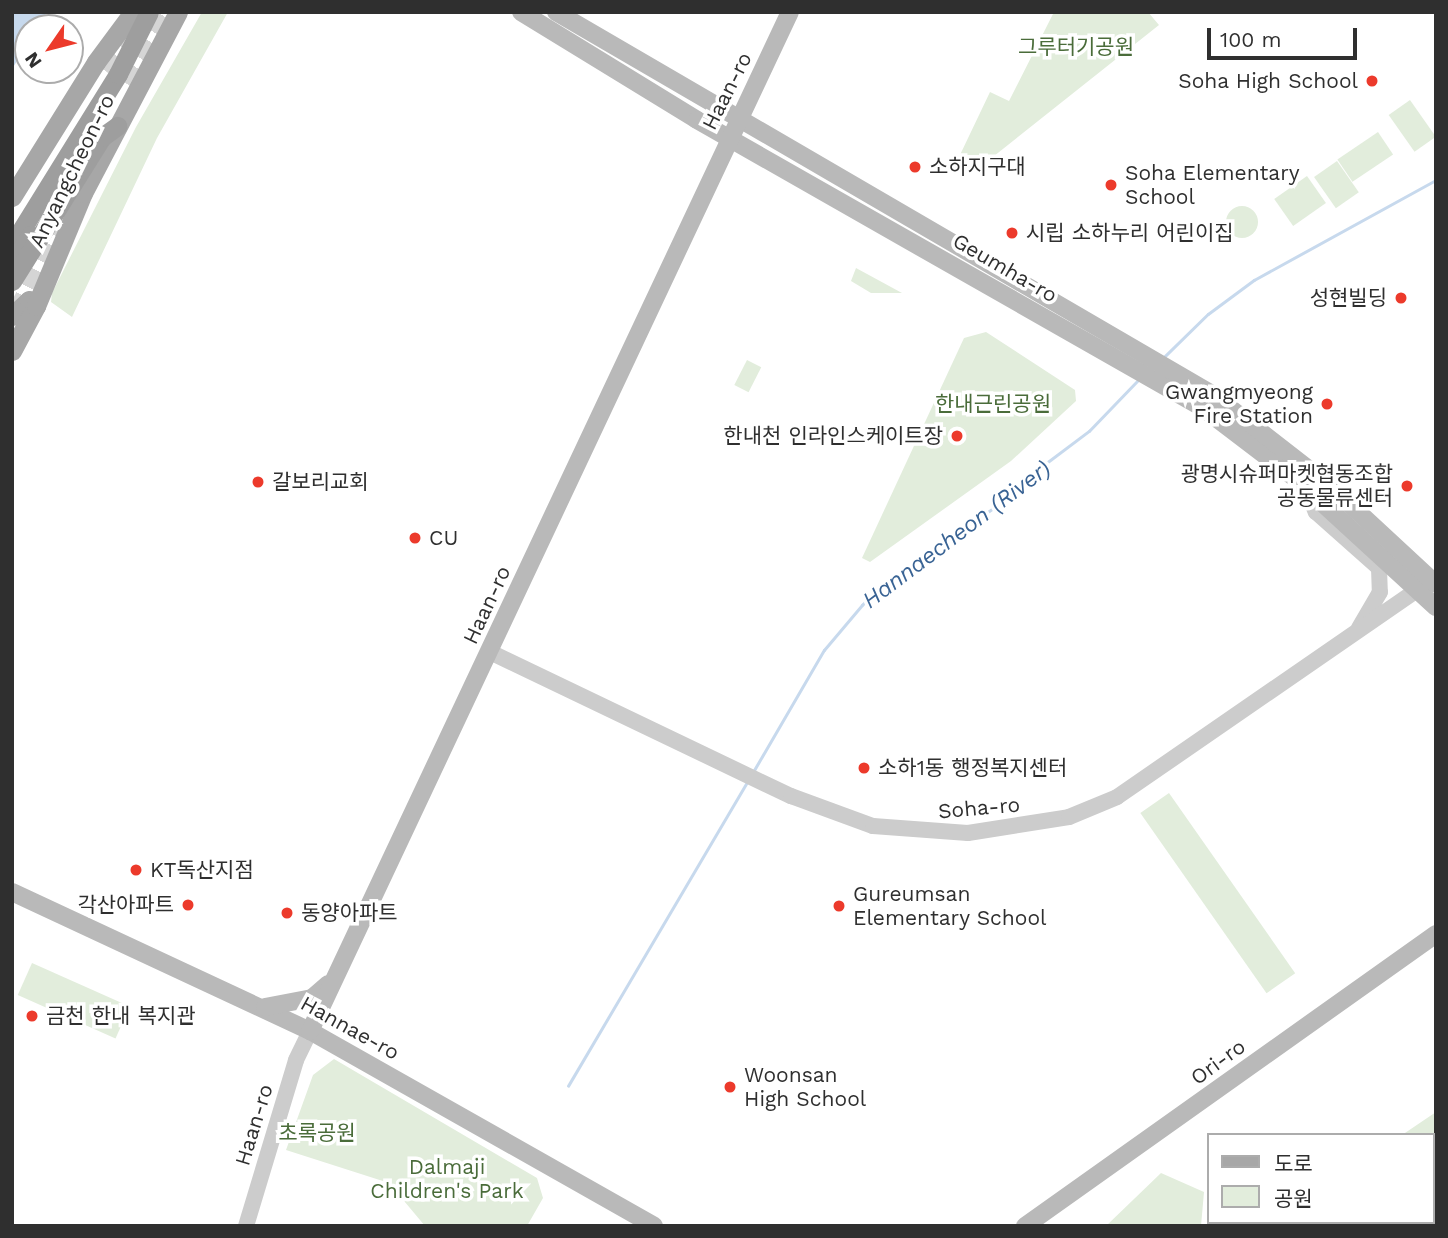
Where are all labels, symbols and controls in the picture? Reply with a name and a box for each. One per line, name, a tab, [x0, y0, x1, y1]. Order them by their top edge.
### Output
north arrow	[14, 14, 84, 84]
scale bar	[1210, 14, 1360, 58]
text: 100 m	[1220, 27, 1282, 52]
park label: 그루터기공원	[1018, 34, 1134, 60]
text: N	[20, 48, 46, 73]
street label: Haan-ro	[697, 48, 757, 134]
place label: Soha High School	[1178, 68, 1358, 94]
marker: Soha High School	[1364, 73, 1380, 89]
street label: Anyangcheon-ro	[24, 90, 120, 252]
place label: 소하지구대	[929, 154, 1026, 180]
marker: 소하지구대	[907, 159, 923, 175]
place label: Soha Elementary School	[1125, 160, 1300, 210]
marker: Soha Elementary School	[1103, 177, 1119, 193]
place label: 시립 소하누리 어린이집	[1026, 220, 1234, 246]
marker: 시립 소하누리 어린이집	[1004, 225, 1020, 241]
street label: Geumha-ro	[948, 228, 1062, 308]
place label: 성현빌딩	[1310, 285, 1387, 311]
marker: 성현빌딩	[1393, 290, 1409, 306]
place label: Gwangmyeong Fire Station	[1165, 379, 1313, 429]
park label: 한내근린공원	[935, 391, 1051, 417]
marker: Gwangmyeong Fire Station	[1319, 396, 1335, 412]
place label: 한내천 인라인스케이트장	[723, 423, 943, 449]
marker: 한내천 인라인스케이트장	[949, 428, 965, 444]
water label: Hannaecheon (River)	[857, 455, 1057, 615]
place label: 광명시슈퍼마켓협동조합 공동물류센터	[1180, 461, 1393, 511]
place label: 갈보리교회	[272, 469, 369, 495]
marker: 갈보리교회	[250, 474, 266, 490]
marker: 광명시슈퍼마켓협동조합 공동물류센터	[1399, 478, 1415, 494]
place label: CU	[429, 525, 458, 551]
marker: CU	[407, 530, 423, 546]
street label: Haan-ro	[458, 562, 516, 648]
place label: 소하1동 행정복지센터	[878, 755, 1067, 781]
marker: 소하1동 행정복지센터	[856, 760, 872, 776]
street label: Soha-ro	[937, 792, 1021, 824]
place label: KT독산지점	[150, 857, 254, 883]
marker: KT독산지점	[128, 862, 144, 878]
place label: Gureumsan Elementary School	[853, 881, 1047, 931]
place label: 각산아파트	[77, 892, 174, 918]
marker: 각산아파트	[180, 897, 196, 913]
marker: Gureumsan Elementary School	[831, 898, 847, 914]
place label: 동양아파트	[301, 900, 398, 926]
marker: 동양아파트	[279, 905, 295, 921]
street label: Hannae-ro	[296, 991, 404, 1065]
place label: 금천 한내 복지관	[46, 1003, 196, 1029]
marker: 금천 한내 복지관	[24, 1008, 40, 1024]
street label: Ori-ro	[1186, 1034, 1250, 1090]
place label: Woonsan High School	[744, 1062, 866, 1112]
marker: Woonsan High School	[722, 1079, 738, 1095]
street label: Haan-ro	[230, 1081, 278, 1169]
park label: 초록공원	[278, 1120, 356, 1146]
legend	[1206, 1133, 1434, 1224]
text: 도로	[1274, 1151, 1313, 1176]
park label: Dalmaji Children's Park	[370, 1154, 524, 1204]
text: 공원	[1274, 1186, 1313, 1211]

